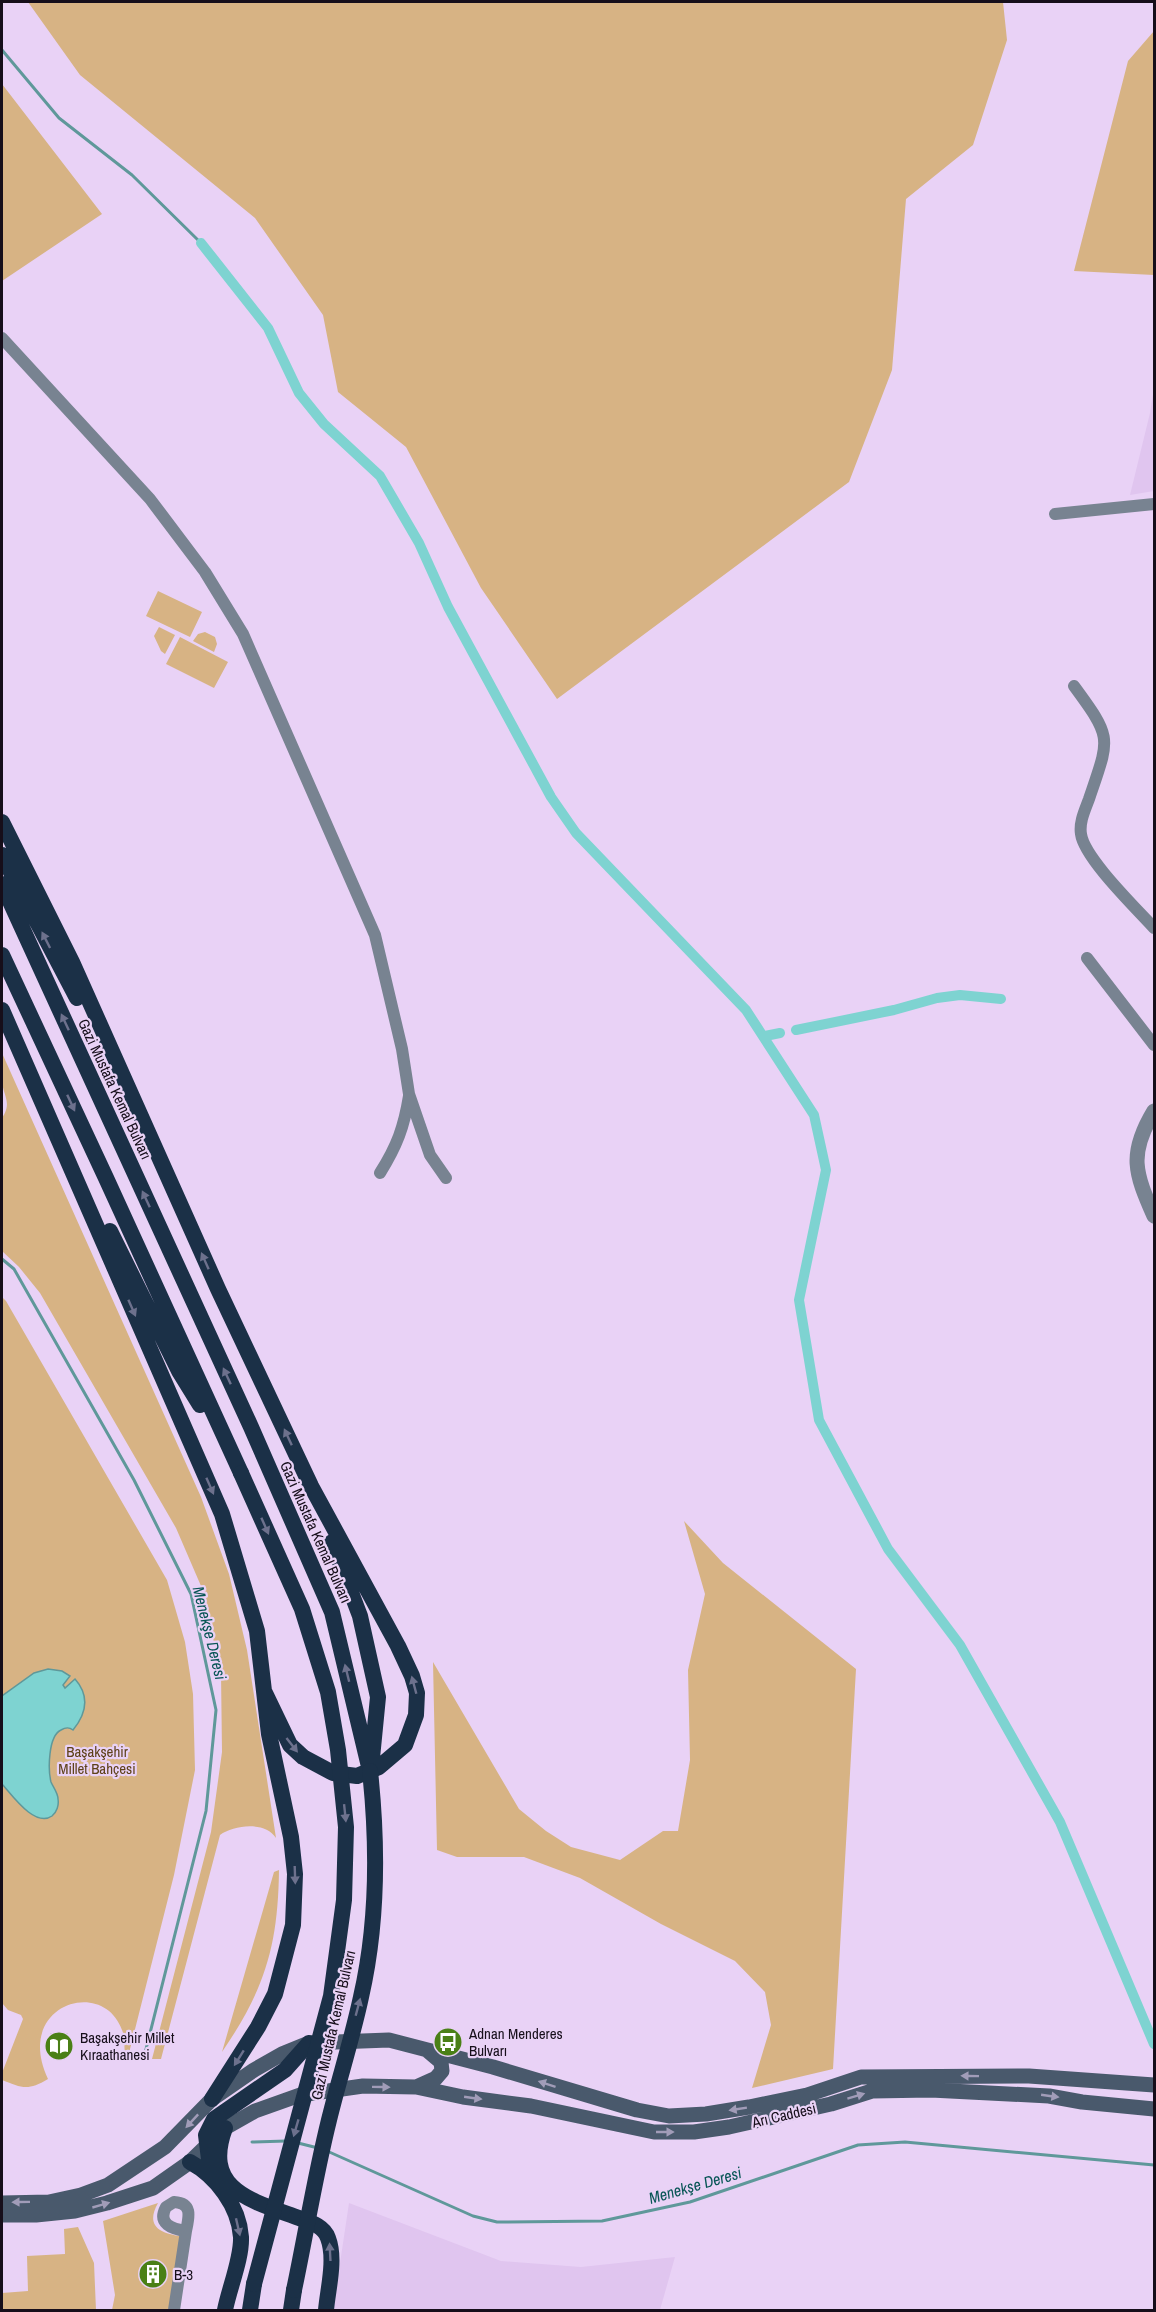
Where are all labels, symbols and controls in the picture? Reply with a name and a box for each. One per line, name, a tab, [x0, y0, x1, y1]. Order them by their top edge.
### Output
one-way arrow	[41, 931, 51, 948]
one-way arrow	[60, 1013, 69, 1030]
street label: Gazi Mustafa Kemal Bulvarı	[73, 1015, 157, 1163]
one-way arrow	[67, 1095, 76, 1112]
one-way arrow	[141, 1189, 151, 1207]
one-way arrow	[200, 1252, 209, 1269]
one-way arrow	[127, 1299, 137, 1317]
one-way arrow	[223, 1368, 232, 1385]
one-way arrow	[283, 1429, 292, 1446]
street label: Gazi Mustafa Kemal Bulvarı	[275, 1458, 357, 1606]
one-way arrow	[205, 1478, 215, 1496]
one-way arrow	[260, 1518, 270, 1536]
water label: Menekşe Deresi	[188, 1584, 232, 1682]
one-way arrow	[341, 1664, 351, 1682]
one-way arrow	[409, 1676, 419, 1694]
one-way arrow	[286, 1737, 298, 1753]
park label: Başakşehir Millet Bahçesi	[58, 1741, 136, 1779]
one-way arrow	[340, 1804, 350, 1823]
one-way arrow	[290, 1866, 299, 1885]
street label: Gazi Mustafa Kemal Bulvarı	[306, 1948, 360, 2102]
one-way arrow	[354, 1998, 364, 2017]
place label: Adnan Menderes Bulvarı	[468, 2023, 563, 2061]
bus stop icon: Adnan Menderes Bulvarı	[432, 2026, 464, 2058]
place label: Başakşehir Millet Kıraathanesi	[80, 2027, 175, 2065]
library icon: Başakşehir Millet Kıraathanesi	[43, 2030, 75, 2062]
one-way arrow	[234, 2050, 245, 2066]
one-way arrow	[961, 2071, 980, 2081]
one-way arrow	[538, 2079, 556, 2088]
one-way arrow	[372, 2082, 391, 2092]
one-way arrow	[847, 2091, 865, 2100]
one-way arrow	[1040, 2092, 1059, 2101]
one-way arrow	[464, 2093, 483, 2103]
street label: Arı Caddesi	[749, 2097, 818, 2133]
one-way arrow	[728, 2105, 747, 2114]
one-way arrow	[185, 2113, 199, 2127]
one-way arrow	[291, 2120, 300, 2138]
one-way arrow	[656, 2127, 675, 2137]
water label: Menekşe Deresi	[646, 2161, 744, 2209]
one-way arrow	[12, 2198, 31, 2207]
one-way arrow	[92, 2200, 110, 2209]
one-way arrow	[234, 2218, 244, 2236]
one-way arrow	[325, 2243, 334, 2262]
building icon: B-3	[137, 2258, 169, 2290]
place label: B-3	[174, 2264, 193, 2285]

